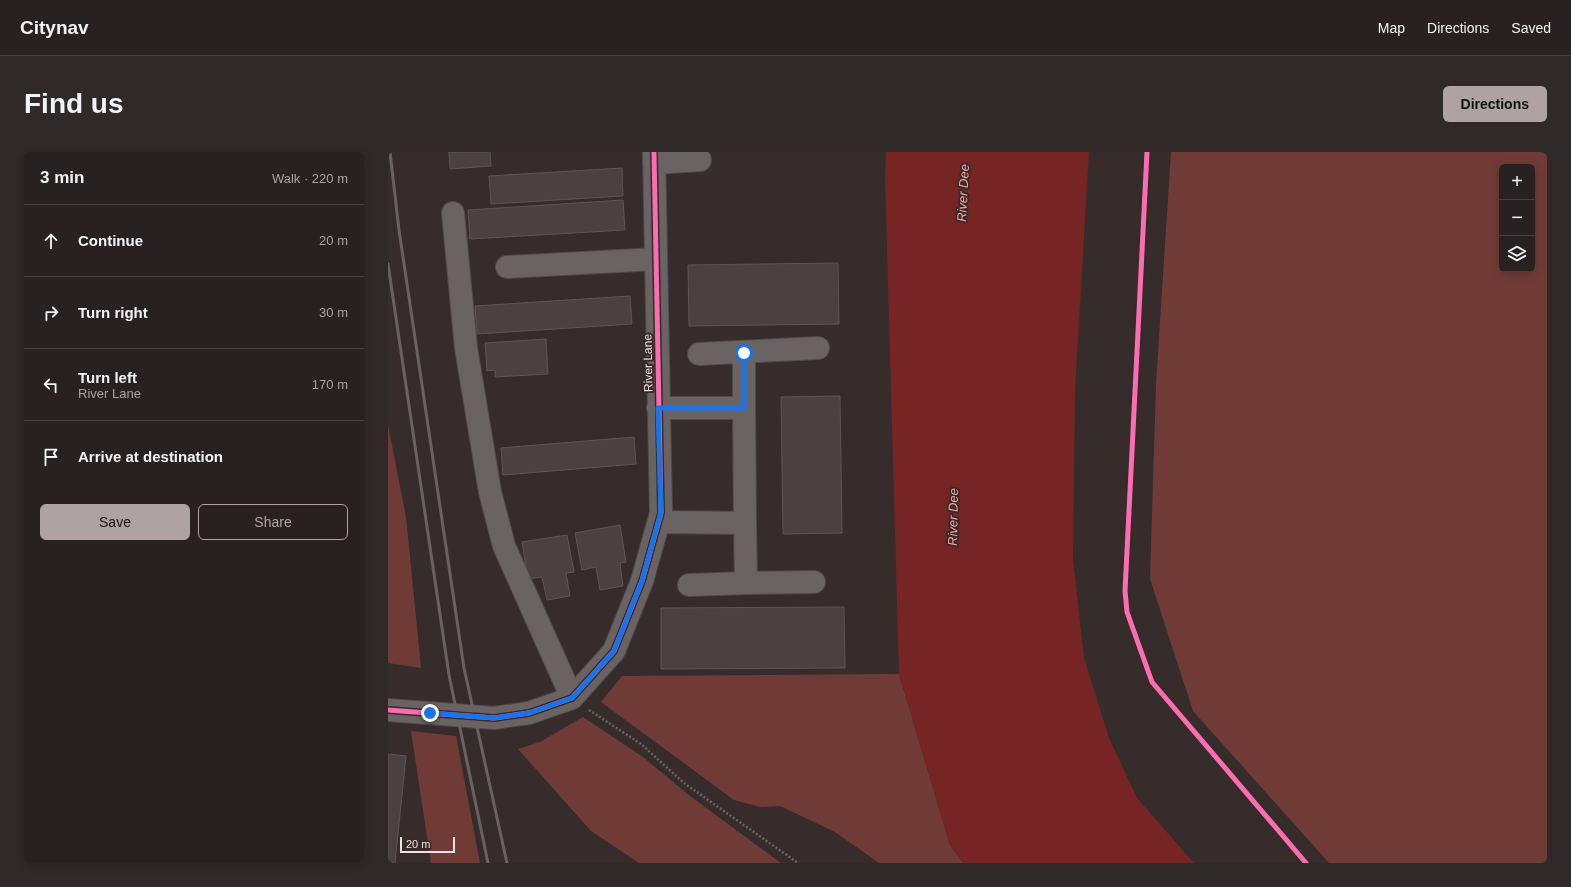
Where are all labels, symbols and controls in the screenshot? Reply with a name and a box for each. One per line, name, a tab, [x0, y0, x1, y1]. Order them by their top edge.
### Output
text: Citynav	[20, 17, 89, 38]
text: Map	[1378, 20, 1405, 36]
text: Directions	[1427, 20, 1489, 36]
text: Saved	[1511, 20, 1551, 36]
button: Directions	[1443, 86, 1547, 122]
text: Find us	[24, 88, 124, 119]
water label: River Dee	[954, 164, 972, 222]
map controls	[1499, 164, 1535, 272]
button: +	[1499, 164, 1535, 200]
text: 3 min	[40, 168, 84, 187]
text: Walk · 220 m	[272, 171, 348, 186]
button: −	[1499, 200, 1535, 236]
icon: ahead	[40, 230, 62, 252]
text: Continue	[78, 232, 143, 249]
text: 20 m	[319, 233, 348, 248]
button: layers	[1499, 236, 1535, 272]
icon: right	[40, 302, 62, 324]
text: Turn right	[78, 304, 148, 321]
text: 30 m	[319, 305, 348, 320]
street label: River Lane	[640, 334, 656, 392]
route start	[735, 344, 753, 362]
text: Turn left	[78, 369, 137, 386]
icon: left	[40, 374, 62, 396]
text: 170 m	[312, 377, 348, 392]
text: River Lane	[78, 386, 141, 401]
icon: arrive	[40, 446, 62, 468]
text: Arrive at destination	[78, 448, 223, 465]
water label: River Dee	[945, 488, 961, 546]
button: Save	[40, 504, 190, 540]
button: Share	[198, 504, 348, 540]
route end	[421, 704, 439, 722]
scale bar	[400, 835, 455, 854]
text: 20 m	[406, 838, 430, 850]

